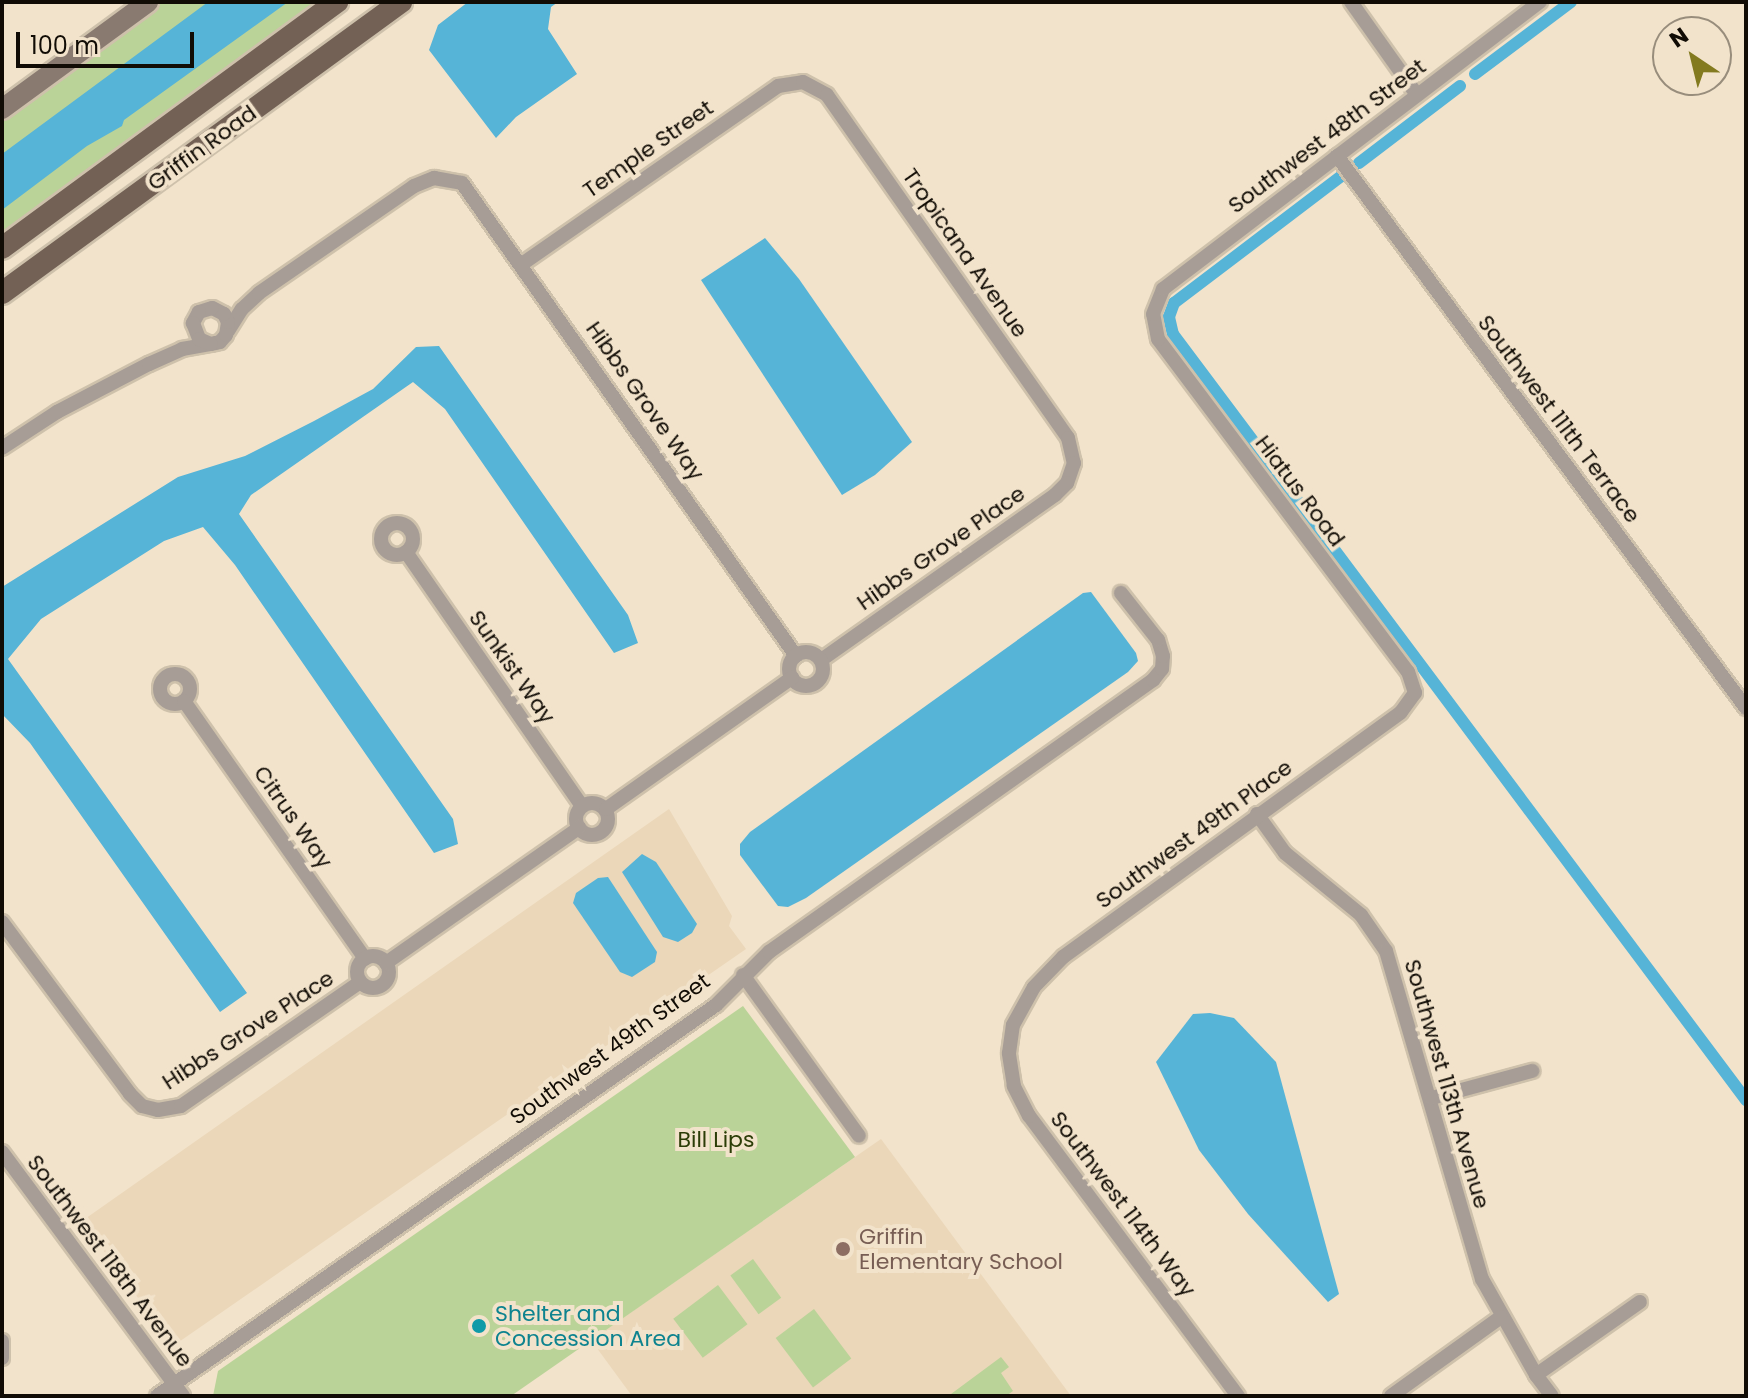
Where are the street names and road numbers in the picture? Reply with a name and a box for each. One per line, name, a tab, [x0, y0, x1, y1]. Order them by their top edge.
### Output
street label: Southwest 48th Street	[1223, 53, 1431, 219]
street label: Temple Street	[578, 94, 718, 204]
street label: Griffin Road	[143, 100, 261, 196]
street label: Tropicana Avenue	[897, 163, 1033, 343]
street label: Southwest 111th Terrace	[1472, 310, 1646, 528]
street label: Hibbs Grove Way	[580, 317, 710, 485]
street label: Hiatus Road	[1250, 430, 1350, 552]
street label: Hibbs Grove Place	[852, 480, 1030, 616]
street label: Sunkist Way	[463, 605, 561, 729]
street label: Southwest 49th Place	[1091, 754, 1297, 914]
street label: Citrus Way	[248, 761, 338, 873]
street label: Southwest 113th Avenue	[1399, 956, 1495, 1212]
street label: Hibbs Grove Place	[157, 965, 339, 1095]
street label: Southwest 49th Street	[505, 968, 715, 1130]
street label: Southwest 114th Way	[1045, 1106, 1201, 1302]
street label: Southwest 118th Avenue	[22, 1150, 198, 1372]

